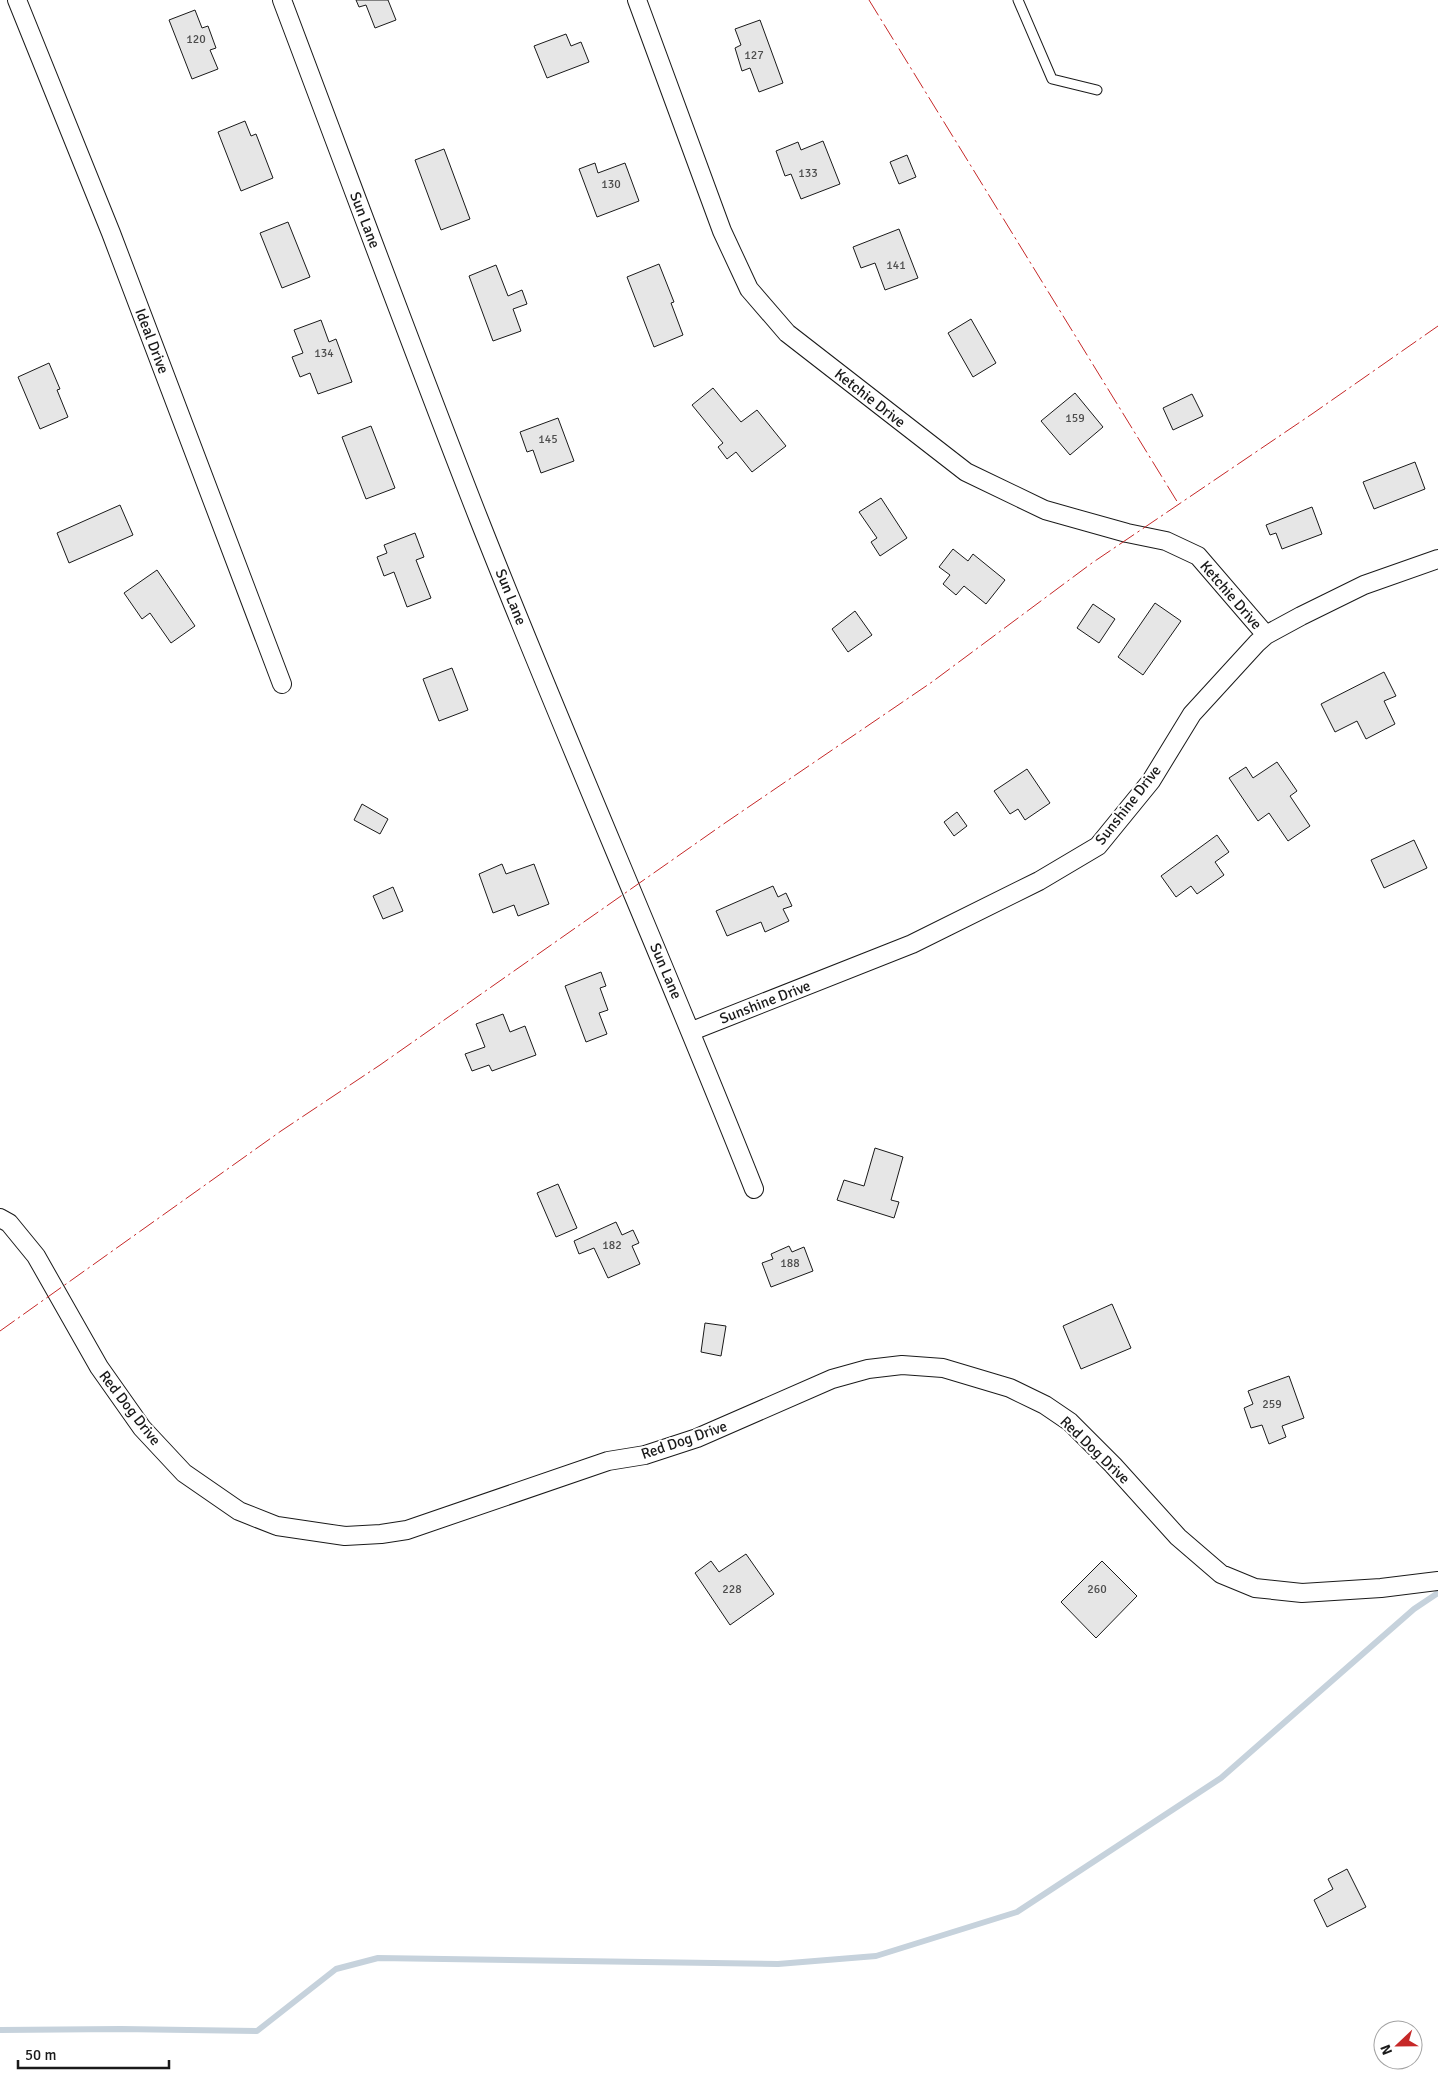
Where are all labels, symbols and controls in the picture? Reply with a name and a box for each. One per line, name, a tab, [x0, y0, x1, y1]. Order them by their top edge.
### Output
house number: 120	[186, 32, 206, 47]
house number: 127	[744, 48, 764, 63]
house number: 133	[798, 166, 818, 181]
house number: 130	[601, 177, 621, 192]
street label: Sun Lane	[346, 189, 384, 251]
house number: 141	[886, 258, 906, 273]
street label: Ideal Drive	[131, 306, 173, 376]
house number: 134	[314, 346, 334, 361]
street label: Ketchie Drive	[831, 365, 909, 431]
house number: 159	[1065, 411, 1085, 426]
house number: 145	[538, 432, 558, 447]
street label: Ketchie Drive	[1196, 557, 1266, 633]
street label: Sun Lane	[492, 566, 530, 628]
street label: Sunshine Drive	[1091, 762, 1165, 848]
street label: Sun Lane	[646, 940, 686, 1002]
street label: Sunshine Drive	[717, 976, 813, 1028]
house number: 182	[602, 1238, 622, 1253]
house number: 188	[780, 1256, 800, 1271]
street label: Red Dog Drive	[95, 1367, 165, 1449]
house number: 259	[1262, 1397, 1282, 1412]
street label: Red Dog Drive	[1056, 1412, 1134, 1488]
street label: Red Dog Drive	[639, 1417, 729, 1463]
house number: 228	[722, 1582, 742, 1597]
house number: 260	[1087, 1582, 1107, 1597]
north arrow	[1373, 2020, 1423, 2070]
scale bar	[18, 2038, 169, 2070]
text: N	[1377, 2042, 1396, 2057]
text: 50 m	[25, 2046, 56, 2064]

